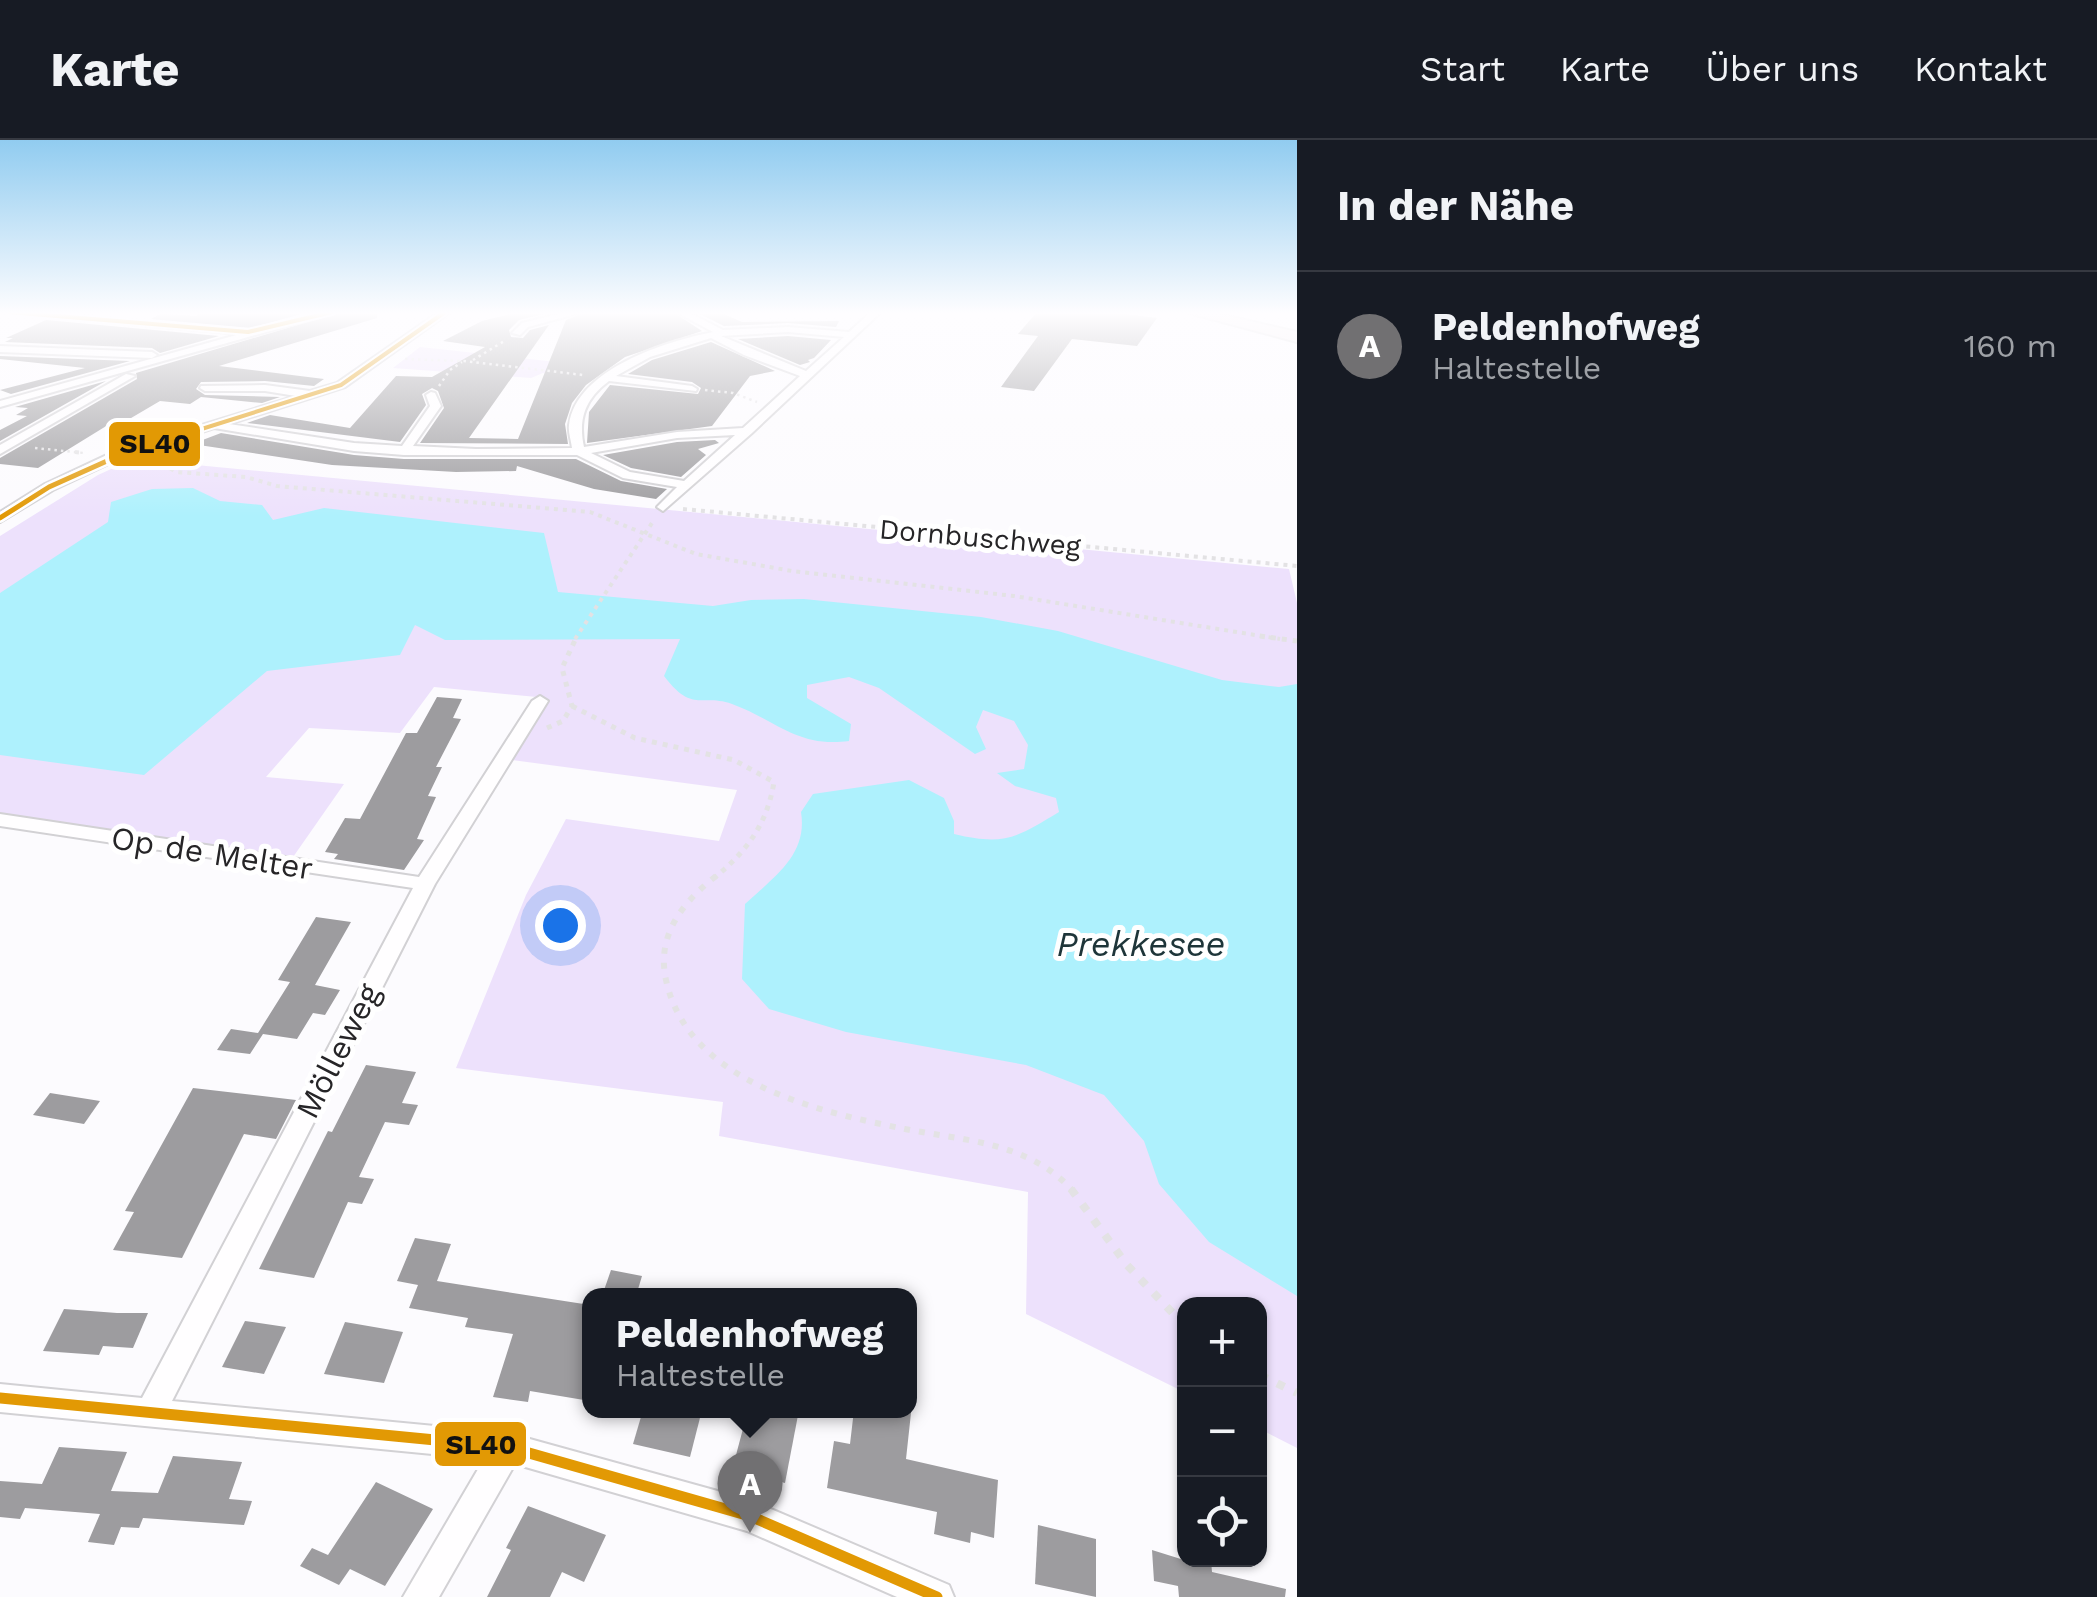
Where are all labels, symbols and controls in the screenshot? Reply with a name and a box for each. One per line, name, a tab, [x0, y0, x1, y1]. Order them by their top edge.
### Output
text: Karte	[50, 41, 180, 98]
text: Start	[1420, 48, 1505, 90]
text: Karte	[1560, 48, 1650, 90]
text: Über uns	[1705, 48, 1859, 90]
text: Kontakt	[1914, 48, 2047, 90]
text: In der Nähe	[1337, 181, 1574, 230]
text: Peldenhofweg	[1432, 305, 1700, 349]
text: A	[1359, 327, 1380, 365]
text: 160 m	[1964, 327, 2057, 365]
text: Haltestelle	[1432, 349, 1601, 387]
line badge: SL40	[107, 420, 202, 468]
text: SL40	[120, 427, 190, 460]
street label: Dornbuschweg	[878, 512, 1082, 563]
street label: Op de Melter	[108, 818, 316, 888]
your location	[535, 900, 586, 951]
water label: Prekkesee	[1056, 923, 1226, 965]
street label: Mölleweg	[288, 977, 388, 1125]
popup	[582, 1288, 917, 1418]
map controls	[1177, 1297, 1267, 1567]
button: +	[1177, 1297, 1267, 1387]
text: Peldenhofweg	[616, 1312, 883, 1356]
text: Haltestelle	[616, 1356, 785, 1394]
button: −	[1177, 1387, 1267, 1477]
line badge: SL40	[433, 1420, 528, 1468]
text: SL40	[446, 1428, 516, 1461]
pin: A	[718, 1450, 782, 1533]
button: locate	[1177, 1477, 1267, 1567]

